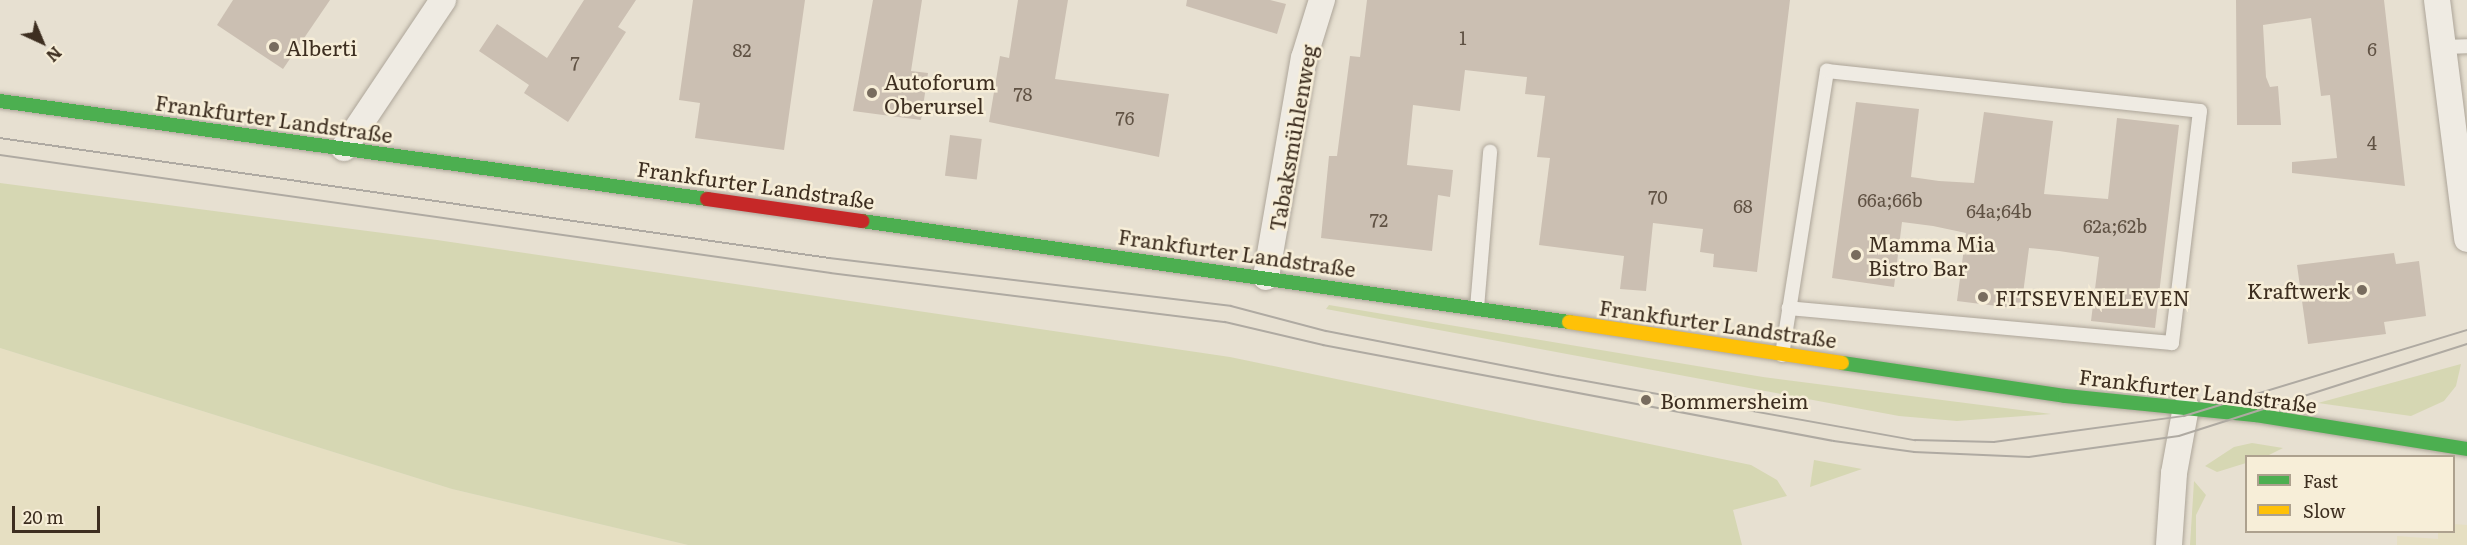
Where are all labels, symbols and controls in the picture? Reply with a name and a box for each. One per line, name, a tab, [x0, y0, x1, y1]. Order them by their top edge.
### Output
north arrow	[12, 12, 72, 72]
house number: 1	[1459, 27, 1467, 49]
place label: Alberti	[286, 34, 357, 60]
house number: 6	[2367, 38, 2377, 60]
house number: 82	[733, 39, 751, 61]
marker: Alberti	[267, 40, 281, 54]
text: N	[41, 42, 68, 68]
street label: Tabaksmühlenweg	[1263, 43, 1321, 233]
house number: 7	[570, 52, 580, 74]
place label: Autoforum Oberursel	[884, 68, 996, 118]
house number: 78	[1013, 83, 1033, 105]
marker: Autoforum Oberursel	[865, 86, 879, 100]
street label: Frankfurter Landstraße	[154, 89, 394, 147]
house number: 76	[1116, 107, 1134, 129]
house number: 4	[2367, 132, 2377, 154]
street label: Frankfurter Landstraße	[636, 155, 876, 213]
house number: 70	[1648, 186, 1668, 208]
house number: 66a;66b	[1857, 189, 1923, 211]
house number: 68	[1733, 195, 1753, 217]
house number: 64a;64b	[1966, 200, 2032, 222]
house number: 72	[1370, 209, 1388, 231]
house number: 62a;62b	[2083, 215, 2147, 237]
street label: Frankfurter Landstraße	[1117, 223, 1357, 281]
place label: Mamma Mia Bistro Bar	[1868, 230, 1995, 280]
marker: Mamma Mia Bistro Bar	[1849, 248, 1863, 262]
place label: Kraftwerk	[2247, 277, 2350, 303]
marker: Kraftwerk	[2355, 283, 2369, 297]
place label: FITSEVENELEVEN	[1995, 284, 2190, 310]
marker: FITSEVENELEVEN	[1976, 290, 1990, 304]
street label: Frankfurter Landstraße	[1598, 294, 1838, 352]
street label: Frankfurter Landstraße	[2078, 363, 2318, 417]
place label: Bommersheim	[1660, 387, 1809, 413]
marker: Bommersheim	[1637, 391, 1655, 409]
legend	[2245, 455, 2455, 533]
text: Fast	[2303, 467, 2338, 494]
scale bar	[15, 494, 104, 532]
text: Slow	[2303, 497, 2345, 524]
text: 20 m	[23, 503, 64, 530]

